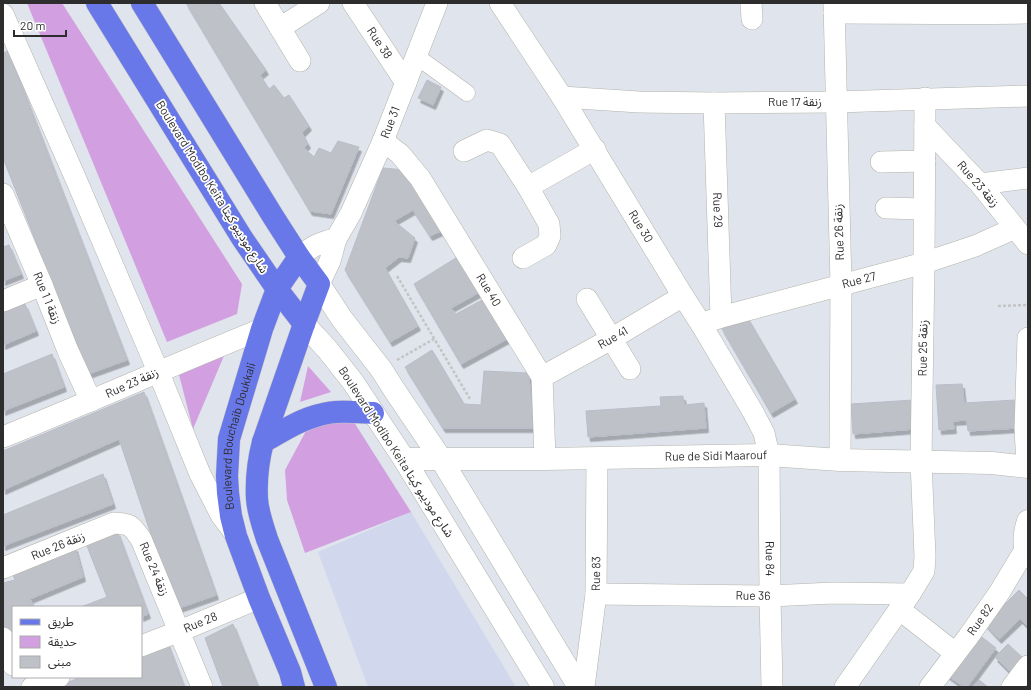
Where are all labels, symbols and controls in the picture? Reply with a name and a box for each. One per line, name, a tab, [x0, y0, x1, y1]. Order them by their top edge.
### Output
scale bar	[14, 12, 66, 38]
text: 20 m	[20, 18, 46, 32]
street label: Rue 38	[365, 24, 396, 61]
street label: Rue 17 زنقة	[768, 94, 822, 109]
street label: Boulevard Modibo Keita شارع موديبو كيتا	[151, 98, 272, 277]
street label: Rue 31	[377, 104, 402, 140]
street label: Rue 23 زنقة	[954, 157, 1003, 210]
street label: Rue 29	[711, 192, 726, 228]
street label: Rue 26 زنقة	[830, 203, 847, 261]
street label: Rue 30	[626, 207, 657, 245]
street label: Rue 27	[840, 268, 878, 291]
street label: Rue 1 زنقة 1	[30, 270, 65, 326]
street label: Rue 40	[474, 270, 505, 308]
street label: Rue 25 زنقة	[915, 320, 930, 376]
street label: Rue 41	[595, 323, 630, 351]
street label: Boulevard Bouchaib Doukkali	[219, 361, 258, 511]
street label: Boulevard Modibo Keita شارع موديبو كيتا	[334, 363, 457, 541]
street label: Rue 23 زنقة	[103, 364, 161, 401]
street label: Rue de Sidi Maarouf	[665, 447, 767, 463]
street label: Rue 26 زنقة	[29, 528, 87, 563]
street label: Rue 24 زنقة	[136, 540, 173, 598]
street label: Rue 84	[764, 541, 778, 577]
street label: Rue 83	[588, 556, 602, 591]
street label: Rue 36	[735, 588, 771, 602]
street label: Rue 82	[964, 601, 995, 638]
legend	[12, 606, 142, 678]
street label: Rue 28	[181, 608, 219, 635]
text: طريق	[48, 614, 74, 630]
text: حديقة	[48, 634, 77, 649]
text: مبنى	[48, 654, 71, 669]

